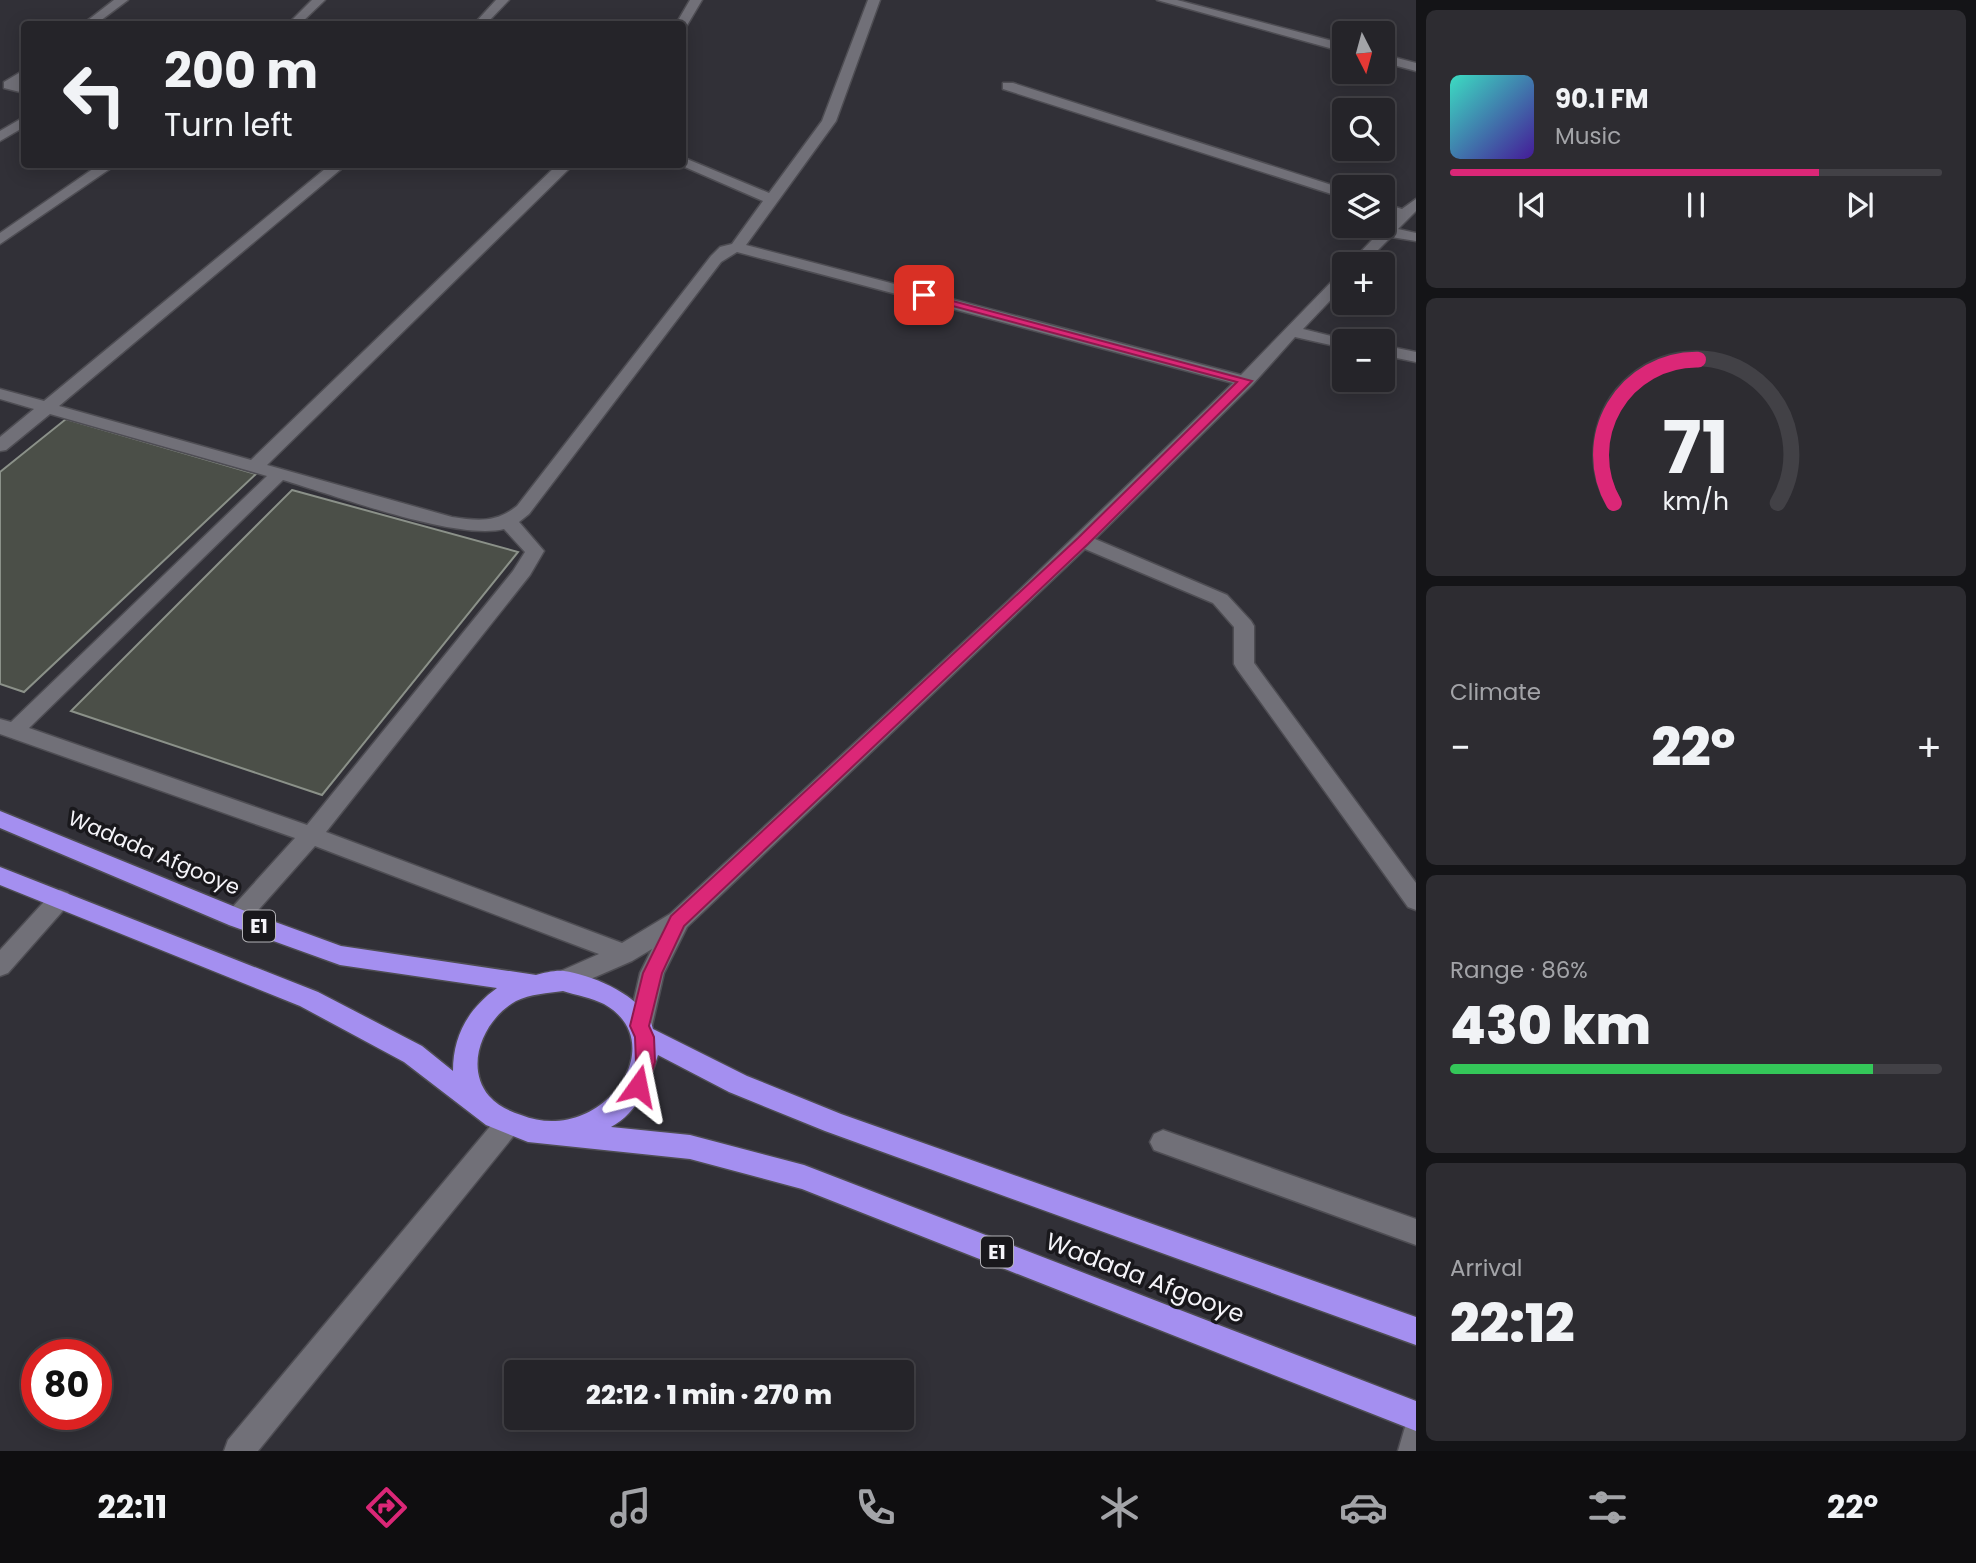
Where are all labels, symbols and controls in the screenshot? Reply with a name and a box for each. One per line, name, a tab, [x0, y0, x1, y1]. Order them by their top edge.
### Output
north arrow	[1332, 21, 1395, 84]
map controls	[1332, 21, 1395, 392]
text: 200 m	[164, 37, 318, 105]
icon: left	[49, 49, 140, 140]
text: 90.1 FM	[1555, 81, 1649, 117]
button: search	[1332, 98, 1395, 161]
text: Turn left	[164, 102, 293, 147]
text: Music	[1555, 120, 1621, 152]
button: layers	[1332, 175, 1395, 238]
icon: previous	[1513, 186, 1551, 224]
icon: pause	[1677, 186, 1715, 224]
icon: next	[1841, 186, 1879, 224]
button: +	[1332, 252, 1395, 315]
pin	[894, 265, 954, 325]
icon: arrive	[905, 276, 943, 314]
button: −	[1332, 329, 1395, 392]
text: 71	[1663, 398, 1729, 499]
text: km/h	[1663, 484, 1729, 519]
text: Climate	[1450, 676, 1541, 708]
text: 22°	[1651, 711, 1736, 784]
text: −	[1450, 721, 1471, 774]
text: +	[1916, 721, 1942, 774]
street label: Wadada Afgooye	[64, 803, 245, 902]
road number: E1	[243, 910, 275, 942]
text: Range · 86%	[1450, 954, 1588, 986]
text: 430 km	[1450, 989, 1651, 1062]
position arrow	[601, 1049, 675, 1123]
street label: Wadada Afgooye	[1041, 1224, 1249, 1331]
road number: E1	[981, 1236, 1013, 1268]
text: Arrival	[1450, 1252, 1522, 1284]
text: 22:12	[1450, 1287, 1575, 1360]
speed limit sign: 80	[21, 1339, 112, 1430]
text: 22:12 · 1 min · 270 m	[586, 1377, 832, 1413]
icon: directions	[362, 1483, 411, 1532]
icon: music	[606, 1483, 655, 1532]
icon: phone	[851, 1483, 900, 1532]
icon: climate	[1095, 1483, 1144, 1532]
icon: car	[1339, 1483, 1388, 1532]
icon: filters	[1583, 1483, 1632, 1532]
text: 22:11	[98, 1484, 167, 1529]
text: 22°	[1827, 1484, 1878, 1529]

